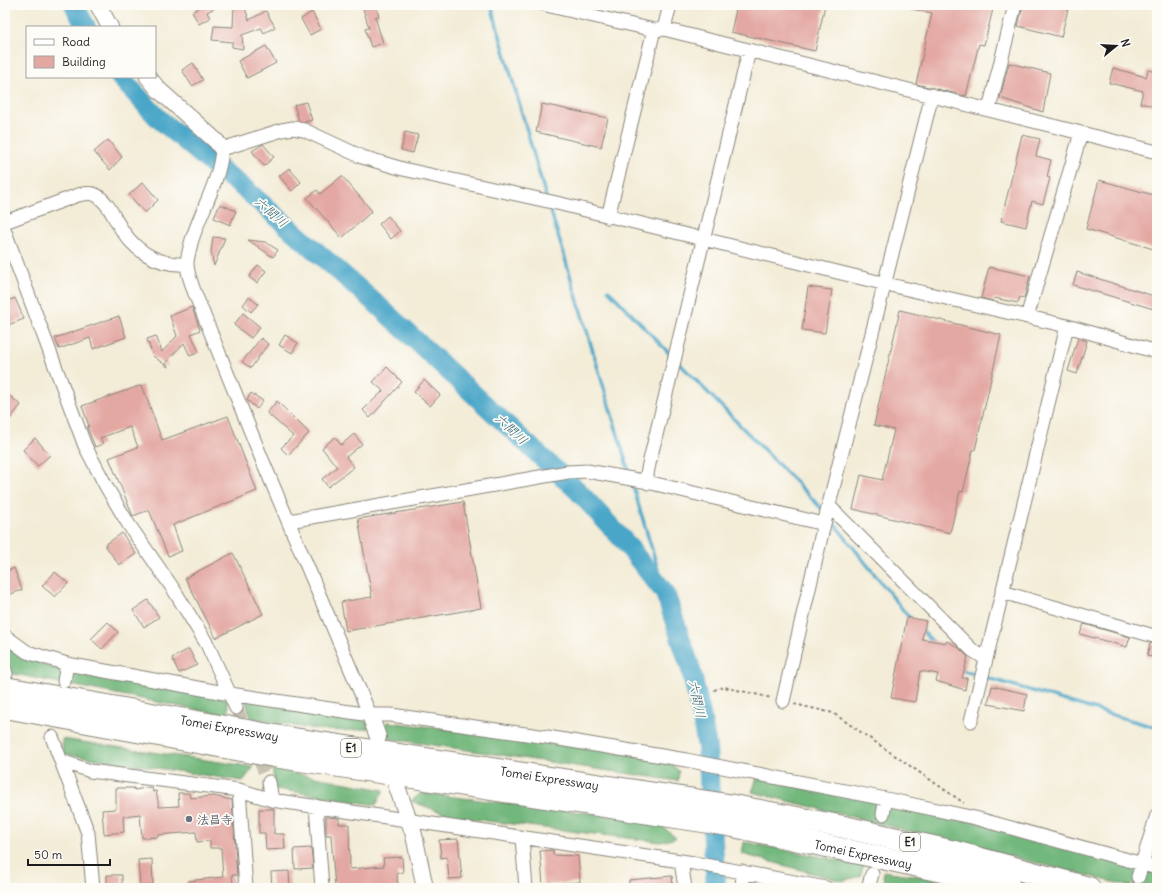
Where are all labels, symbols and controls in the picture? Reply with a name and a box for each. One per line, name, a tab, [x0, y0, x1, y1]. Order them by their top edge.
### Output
legend	[26, 26, 156, 78]
north arrow	[1096, 26, 1136, 66]
text: Road	[62, 34, 90, 49]
text: N	[1118, 37, 1133, 49]
text: Building	[62, 54, 106, 69]
water label: 六間川	[251, 193, 291, 231]
water label: 六間川	[491, 409, 531, 449]
water label: 六間川	[685, 678, 709, 720]
street label: Tomei Expressway	[179, 712, 280, 744]
road number: E1	[341, 739, 361, 757]
street label: Tomei Expressway	[499, 763, 600, 793]
place label: 法昌寺	[197, 812, 233, 827]
marker: 法昌寺	[184, 814, 194, 824]
road number: E1	[900, 833, 920, 851]
street label: Tomei Expressway	[813, 836, 914, 872]
scale bar	[28, 841, 110, 867]
text: 50 m	[34, 847, 63, 862]

